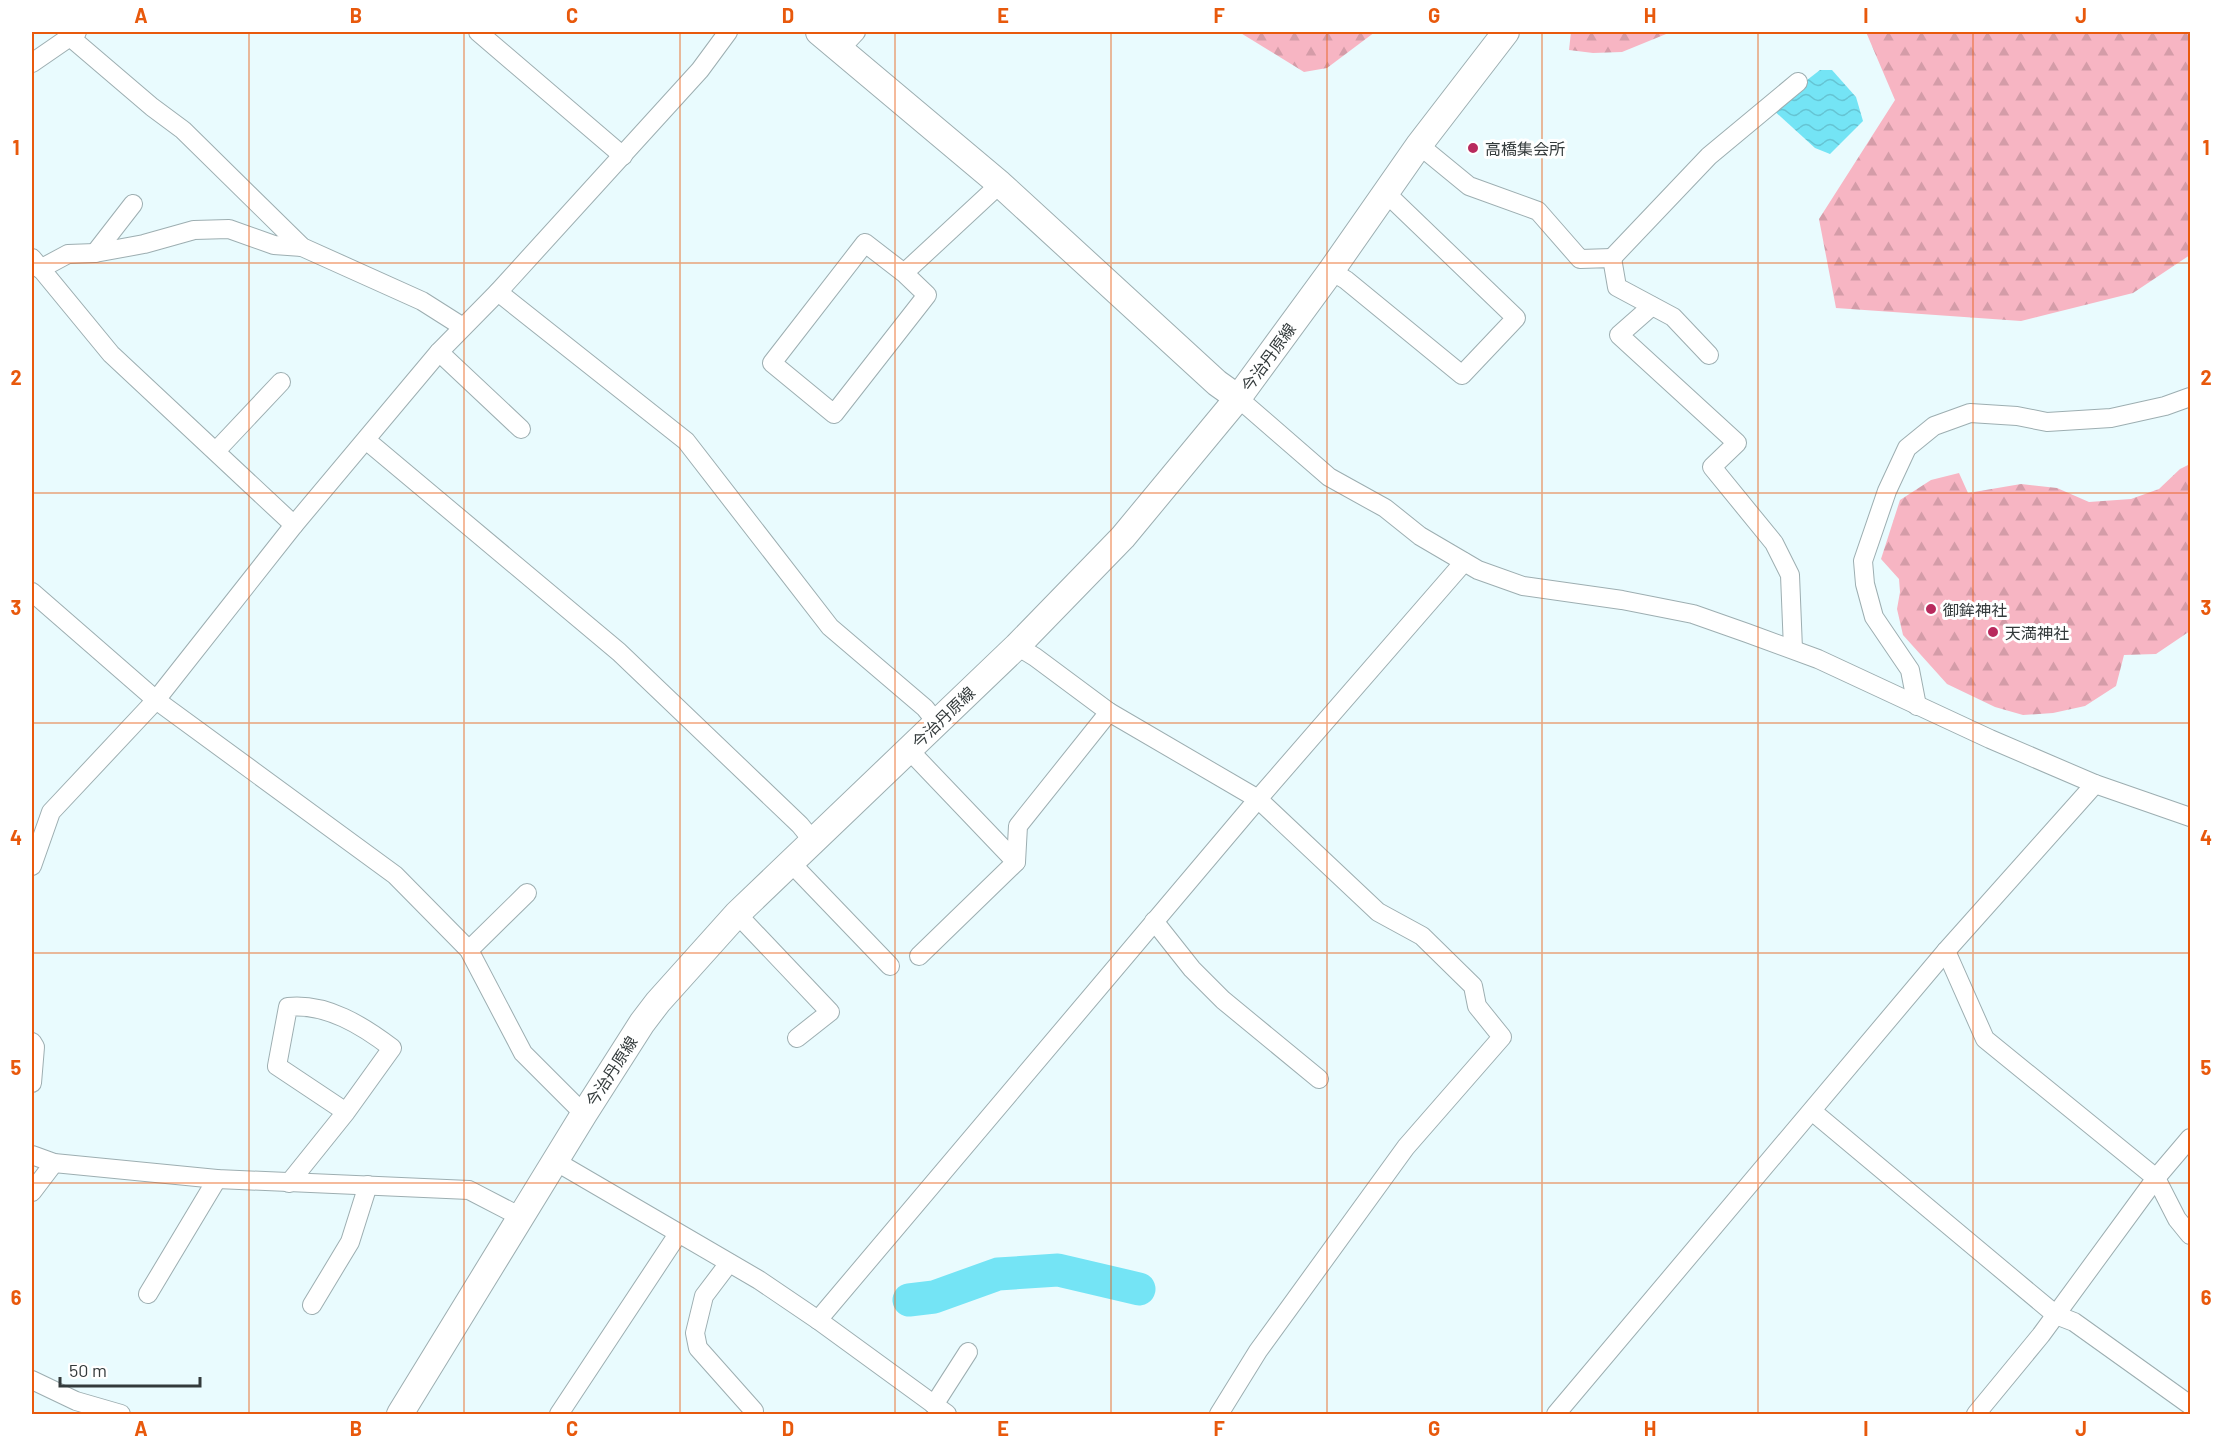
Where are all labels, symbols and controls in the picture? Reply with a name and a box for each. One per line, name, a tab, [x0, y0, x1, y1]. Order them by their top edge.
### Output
text: A	[134, 3, 148, 27]
text: B	[350, 3, 362, 27]
text: C	[566, 3, 578, 27]
text: D	[782, 3, 794, 27]
text: E	[997, 3, 1009, 27]
text: F	[1213, 3, 1225, 27]
text: G	[1428, 3, 1440, 27]
text: H	[1644, 3, 1656, 27]
text: I	[1863, 3, 1869, 27]
text: J	[2075, 3, 2087, 27]
text: 1	[12, 135, 20, 159]
text: 1	[2202, 135, 2210, 159]
place label: 高橋集会所	[1485, 139, 1565, 158]
marker: 高橋集会所	[1466, 141, 1480, 155]
street label: 今治丹原線	[1237, 319, 1299, 395]
text: 2	[10, 365, 22, 389]
text: 2	[2200, 365, 2212, 389]
text: 3	[11, 595, 21, 619]
text: 3	[2201, 595, 2211, 619]
place label: 御鉾神社	[1943, 600, 2007, 619]
marker: 御鉾神社	[1924, 602, 1938, 616]
place label: 天満神社	[2005, 623, 2069, 642]
marker: 天満神社	[1986, 625, 2000, 639]
street label: 今治丹原線	[908, 682, 978, 752]
text: 4	[10, 825, 22, 849]
text: 4	[2200, 825, 2212, 849]
street label: 今治丹原線	[581, 1032, 641, 1110]
text: 5	[11, 1055, 22, 1079]
text: 5	[2201, 1055, 2212, 1079]
text: 6	[11, 1285, 22, 1309]
text: 6	[2201, 1285, 2212, 1309]
scale bar	[60, 1350, 200, 1388]
text: 50 m	[69, 1359, 107, 1381]
text: A	[134, 1416, 148, 1440]
text: B	[350, 1416, 362, 1440]
text: C	[566, 1416, 578, 1440]
text: D	[782, 1416, 794, 1440]
text: E	[997, 1416, 1009, 1440]
text: F	[1213, 1416, 1225, 1440]
text: G	[1428, 1416, 1440, 1440]
text: H	[1644, 1416, 1656, 1440]
text: I	[1863, 1416, 1869, 1440]
text: J	[2075, 1416, 2087, 1440]

